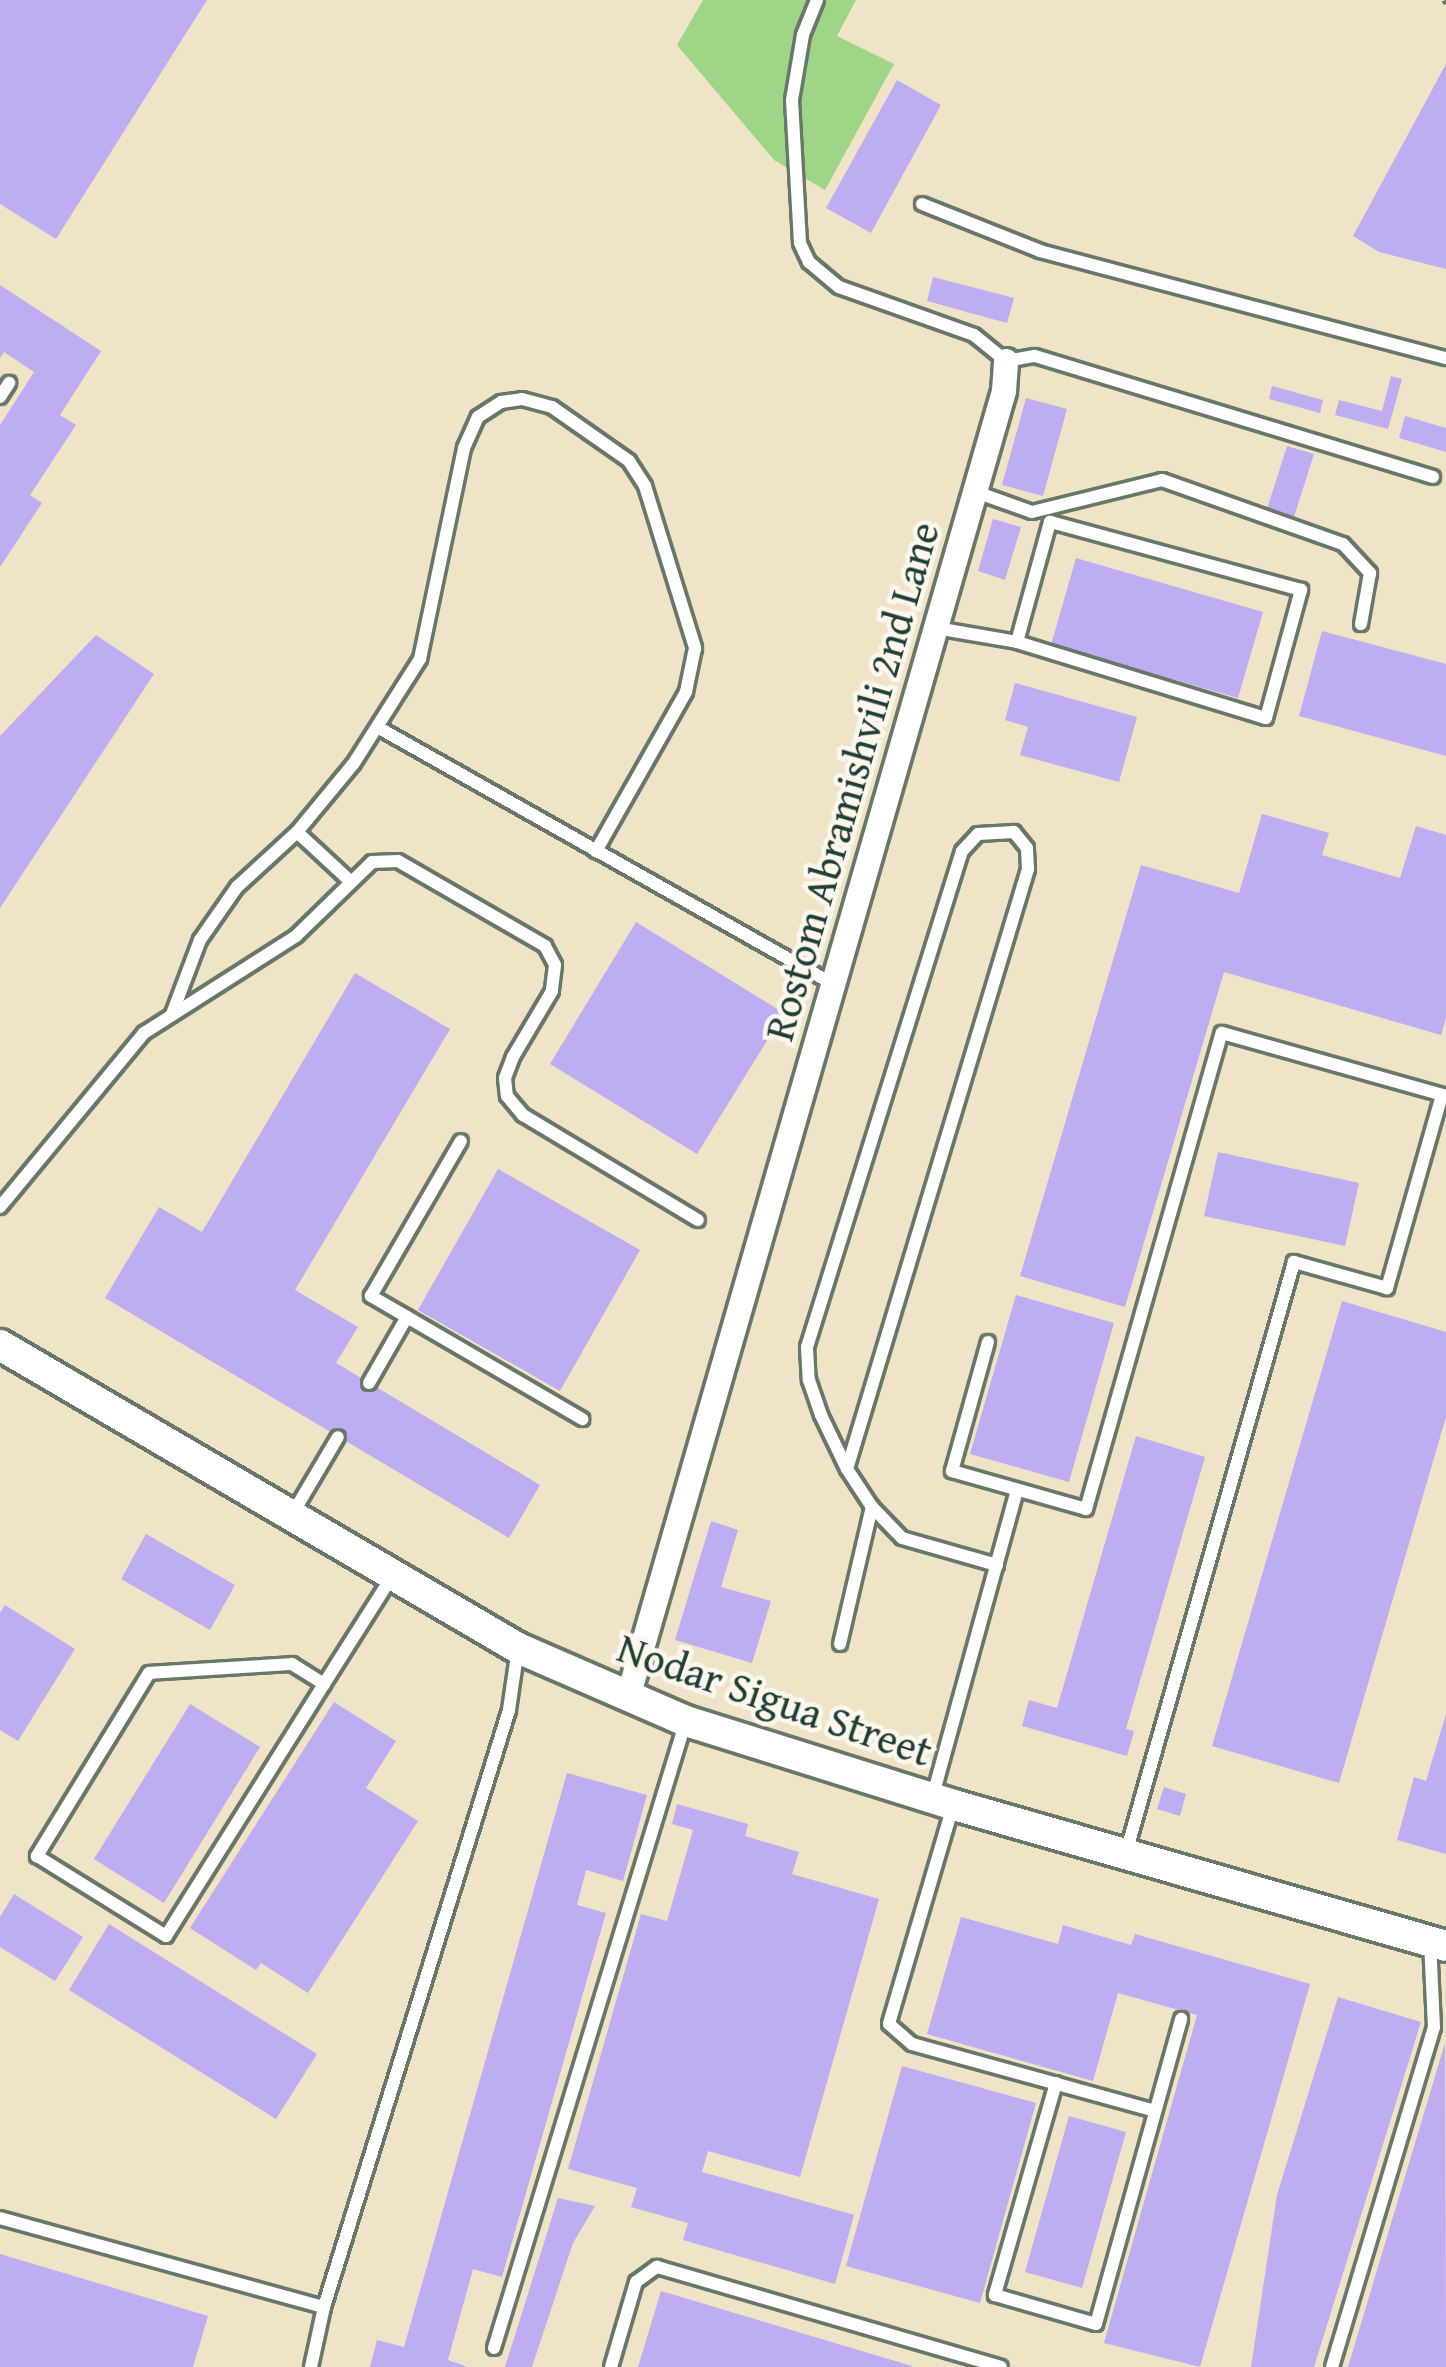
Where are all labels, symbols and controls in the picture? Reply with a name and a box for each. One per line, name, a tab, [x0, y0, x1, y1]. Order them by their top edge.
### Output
street label: Rostom Abramishvili 2nd Lane	[753, 516, 949, 1046]
street label: Nodar Sigua Street	[611, 1622, 939, 1776]

